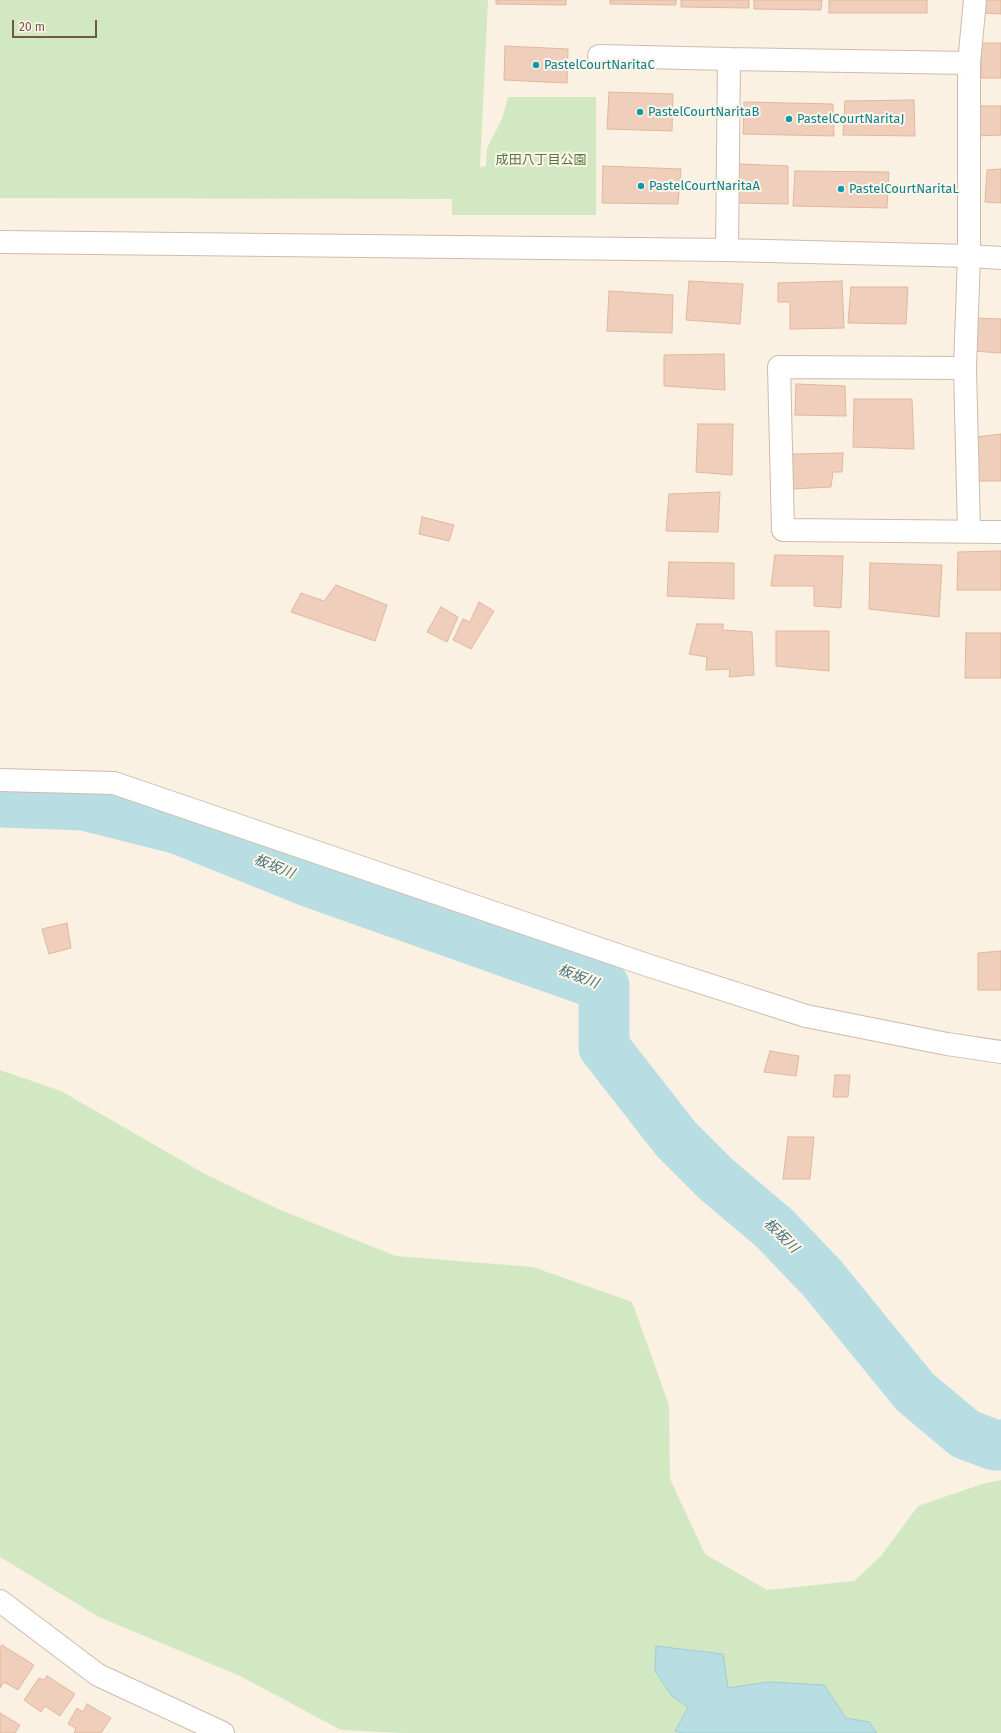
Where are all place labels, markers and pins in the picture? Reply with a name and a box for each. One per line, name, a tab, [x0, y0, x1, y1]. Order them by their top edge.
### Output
place label: PastelCourtNaritaC	[544, 57, 655, 73]
marker: PastelCourtNaritaC	[531, 60, 541, 70]
place label: PastelCourtNaritaB	[648, 104, 759, 120]
marker: PastelCourtNaritaB	[635, 107, 645, 117]
place label: PastelCourtNaritaJ	[797, 111, 904, 127]
marker: PastelCourtNaritaJ	[784, 114, 794, 124]
place label: PastelCourtNaritaA	[649, 178, 760, 194]
marker: PastelCourtNaritaA	[636, 181, 646, 191]
place label: PastelCourtNaritaL	[849, 181, 959, 197]
marker: PastelCourtNaritaL	[836, 184, 846, 194]

